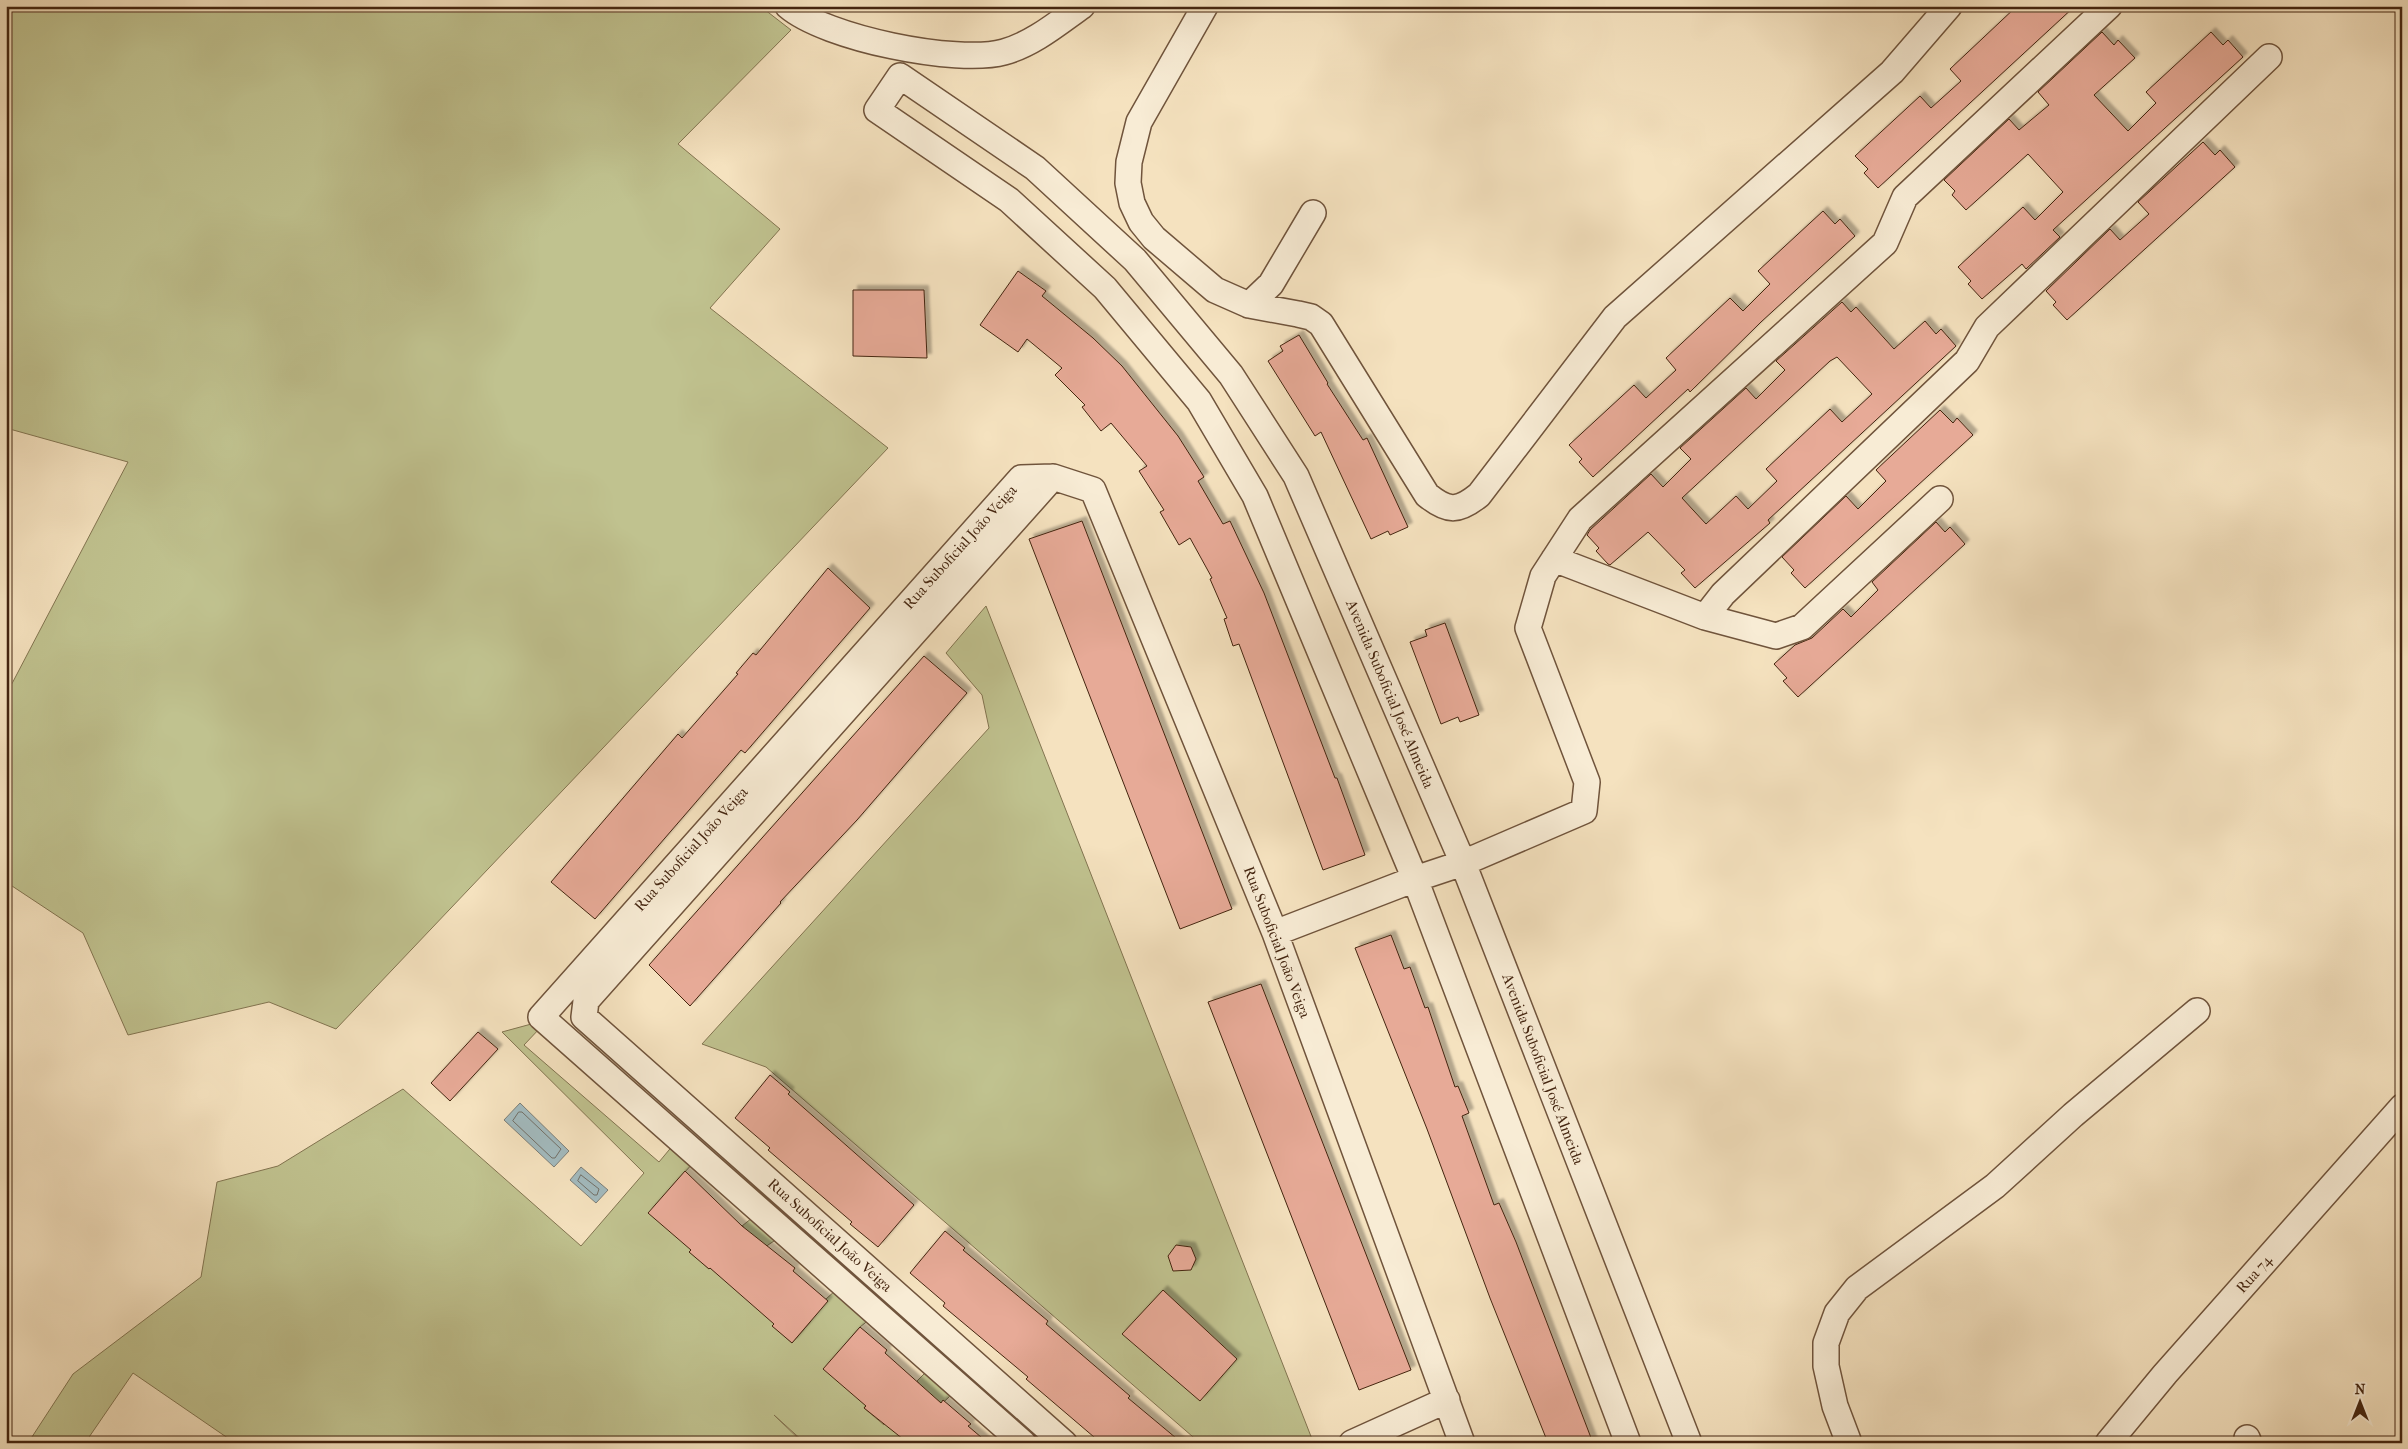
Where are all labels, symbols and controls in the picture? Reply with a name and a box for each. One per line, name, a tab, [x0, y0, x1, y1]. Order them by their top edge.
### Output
street label: Rua Suboficial João Veiga	[899, 480, 1021, 613]
street label: Avenida Suboficial José Almeida	[1342, 596, 1438, 792]
street label: Rua Suboficial João Veiga	[630, 782, 752, 915]
street label: Rua Suboficial João Veiga	[1240, 864, 1315, 1021]
street label: Avenida Suboficial José Almeida	[1498, 970, 1588, 1168]
street label: Rua Suboficial João Veiga	[764, 1174, 897, 1296]
street label: Rua 74	[2232, 1250, 2276, 1297]
north arrow	[2336, 1376, 2386, 1426]
text: N	[2355, 1381, 2366, 1398]

